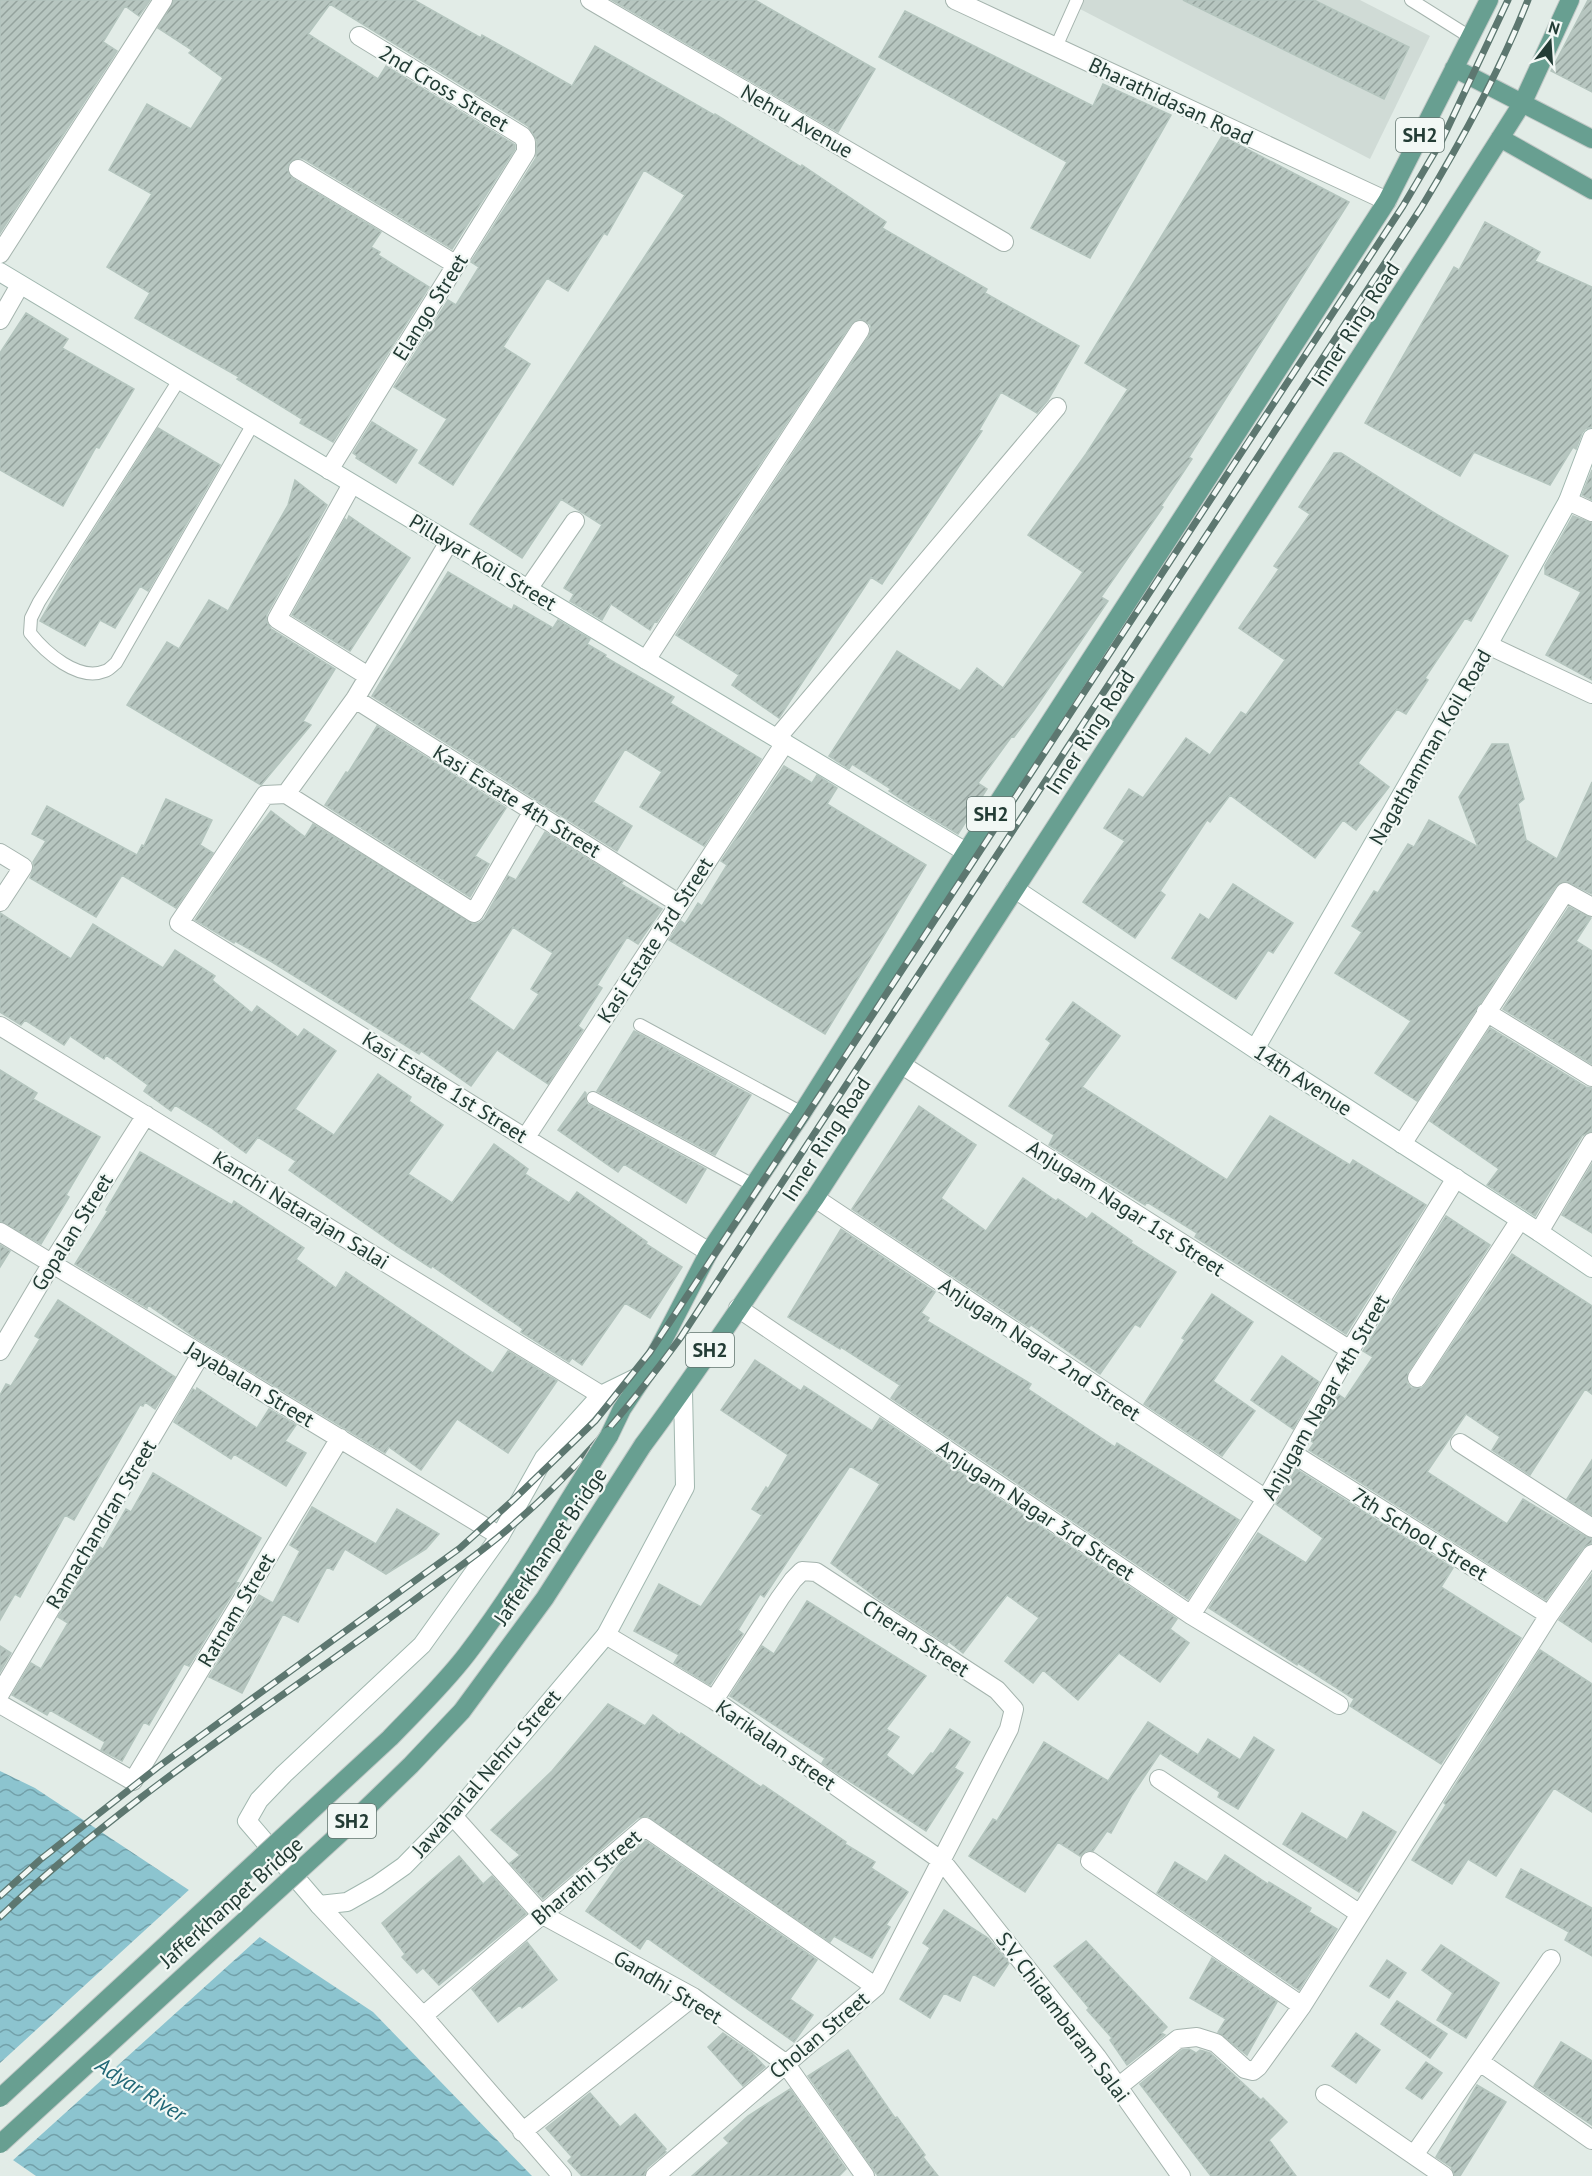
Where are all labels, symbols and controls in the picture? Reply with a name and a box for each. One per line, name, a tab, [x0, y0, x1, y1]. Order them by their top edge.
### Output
north arrow	[1520, 12, 1580, 72]
text: N	[1546, 17, 1562, 39]
street label: 2nd Cross Street	[374, 39, 514, 137]
street label: Bharathidasan Road	[1084, 51, 1258, 151]
street label: Nehru Avenue	[736, 78, 858, 164]
road number: SH2	[1396, 118, 1444, 152]
street label: Elango Street	[386, 249, 474, 365]
street label: Inner Ring Road	[1305, 256, 1405, 392]
street label: Pillayar Koil Street	[404, 507, 562, 617]
street label: Nagathamman Koil Road	[1363, 644, 1497, 850]
street label: Inner Ring Road	[1040, 664, 1140, 800]
street label: Kasi Estate 4th Street	[428, 738, 606, 864]
road number: SH2	[967, 797, 1015, 831]
street label: Kasi Estate 3rd Street	[591, 852, 719, 1028]
street label: Kasi Estate 1st Street	[357, 1025, 533, 1149]
street label: 14th Avenue	[1249, 1038, 1357, 1122]
street label: Inner Ring Road	[776, 1071, 876, 1207]
street label: Anjugam Nagar 1st Street	[1022, 1134, 1230, 1282]
street label: Kanchi Natarajan Salai	[208, 1145, 394, 1275]
street label: Gopalan Street	[25, 1168, 119, 1296]
street label: Anjugam Nagar 2nd Street	[934, 1271, 1146, 1427]
street label: Anjugam Nagar 4th Street	[1255, 1289, 1395, 1505]
road number: SH2	[686, 1333, 734, 1367]
street label: Jayabalan Street	[180, 1334, 319, 1433]
street label: Ramachandran Street	[40, 1434, 162, 1614]
street label: Anjugam Nagar 3rd Street	[932, 1434, 1140, 1586]
street label: Jafferkhanpet Bridge	[487, 1462, 613, 1631]
street label: 7th School Street	[1347, 1481, 1493, 1587]
street label: Ratnam Street	[191, 1548, 281, 1672]
street label: Cheran Street	[857, 1593, 975, 1683]
street label: Jawaharlal Nehru Street	[405, 1684, 566, 1863]
street label: Karikalan street	[711, 1694, 841, 1796]
road number: SH2	[328, 1804, 376, 1838]
street label: Bharathi Street	[526, 1823, 646, 1931]
street label: Jafferkhanpet Bridge	[153, 1830, 308, 1974]
street label: S.V. Chidambaram Salai	[990, 1926, 1136, 2108]
street label: Gandhi Street	[609, 1944, 727, 2030]
street label: Cholan Street	[764, 1985, 874, 2085]
water label: Adyar River	[90, 2050, 193, 2129]

